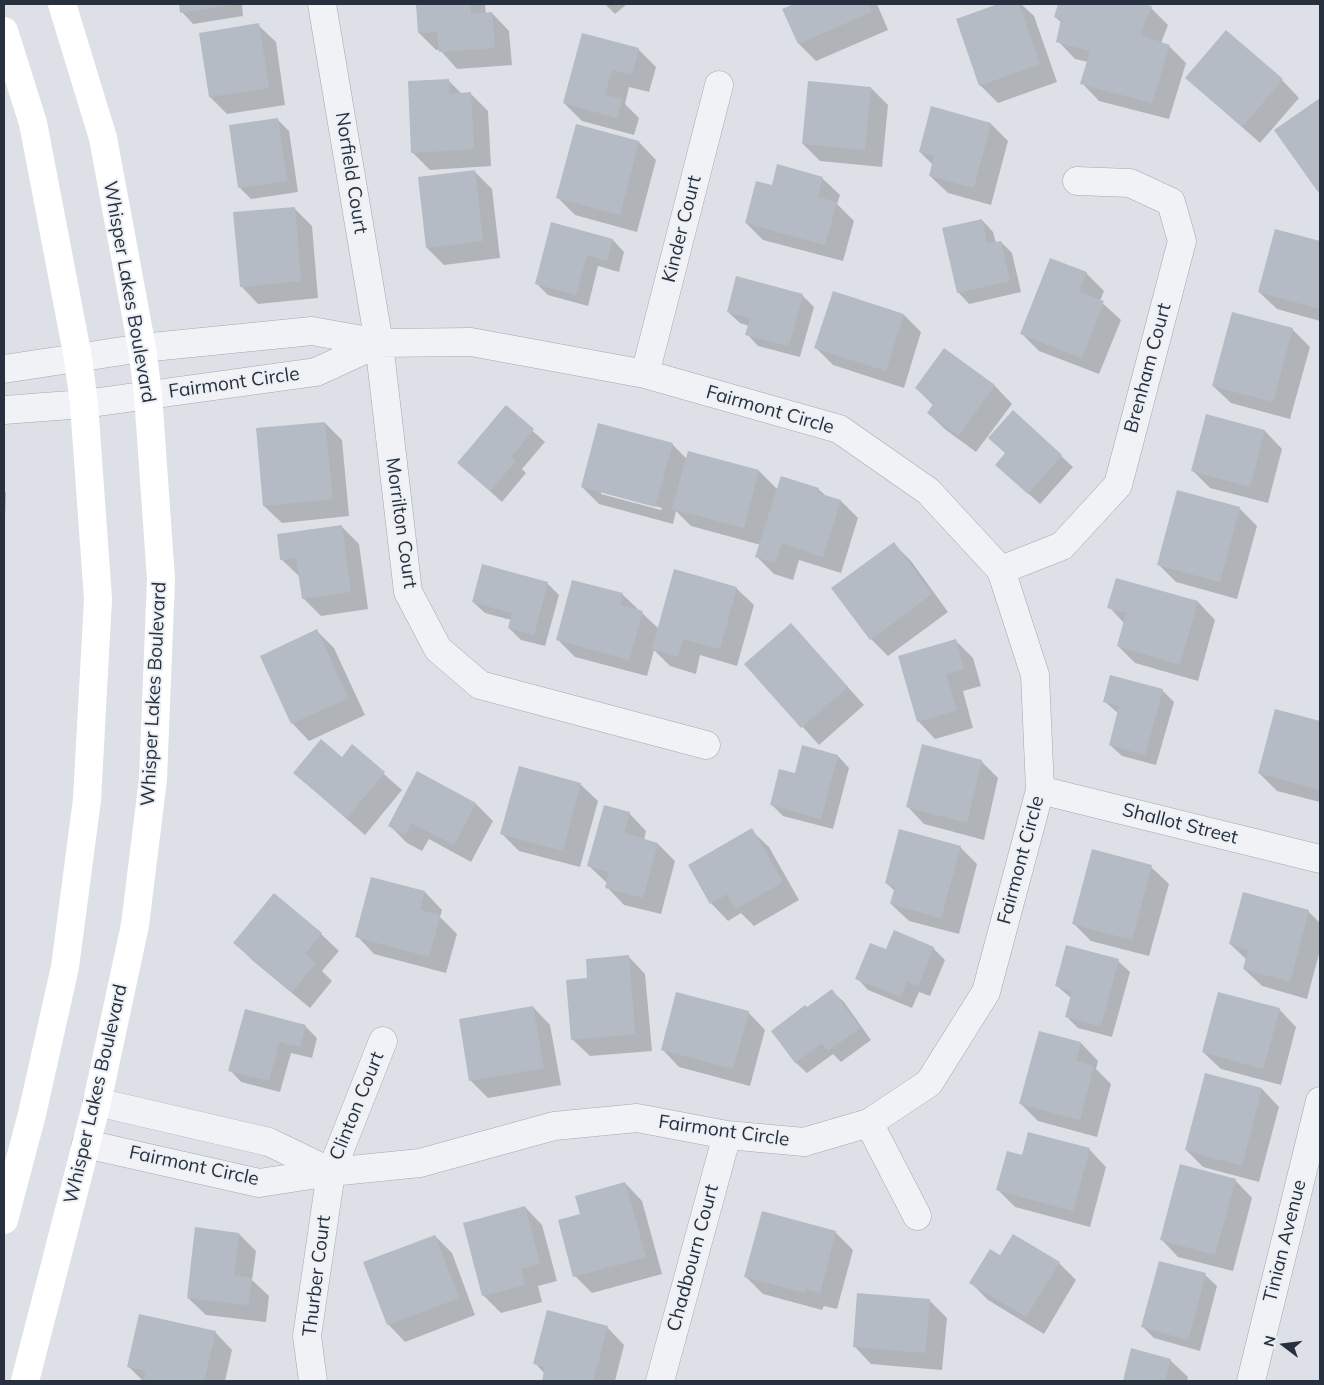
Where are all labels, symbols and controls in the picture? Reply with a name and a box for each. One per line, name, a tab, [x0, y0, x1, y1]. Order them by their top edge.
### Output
street label: Norfield Court	[330, 111, 372, 235]
street label: Kinder Court	[658, 173, 706, 285]
street label: Whisper Lakes Boulevard	[98, 179, 160, 405]
street label: Brenham Court	[1120, 301, 1176, 435]
street label: Fairmont Circle	[167, 363, 301, 403]
street label: Fairmont Circle	[703, 381, 837, 439]
street label: Morrilton Court	[381, 456, 421, 590]
street label: Whisper Lakes Boulevard	[137, 581, 171, 807]
street label: Fairmont Circle	[993, 793, 1049, 927]
street label: Shallot Street	[1120, 799, 1240, 849]
street label: Whisper Lakes Boulevard	[60, 982, 132, 1206]
street label: Clinton Court	[325, 1048, 389, 1164]
street label: Fairmont Circle	[657, 1111, 791, 1151]
street label: Fairmont Circle	[127, 1141, 261, 1191]
street label: Tinian Avenue	[1259, 1177, 1311, 1305]
street label: Chadbourn Court	[662, 1182, 724, 1334]
street label: Thurber Court	[298, 1214, 336, 1338]
north arrow	[1259, 1320, 1309, 1370]
text: N	[1259, 1334, 1280, 1349]

